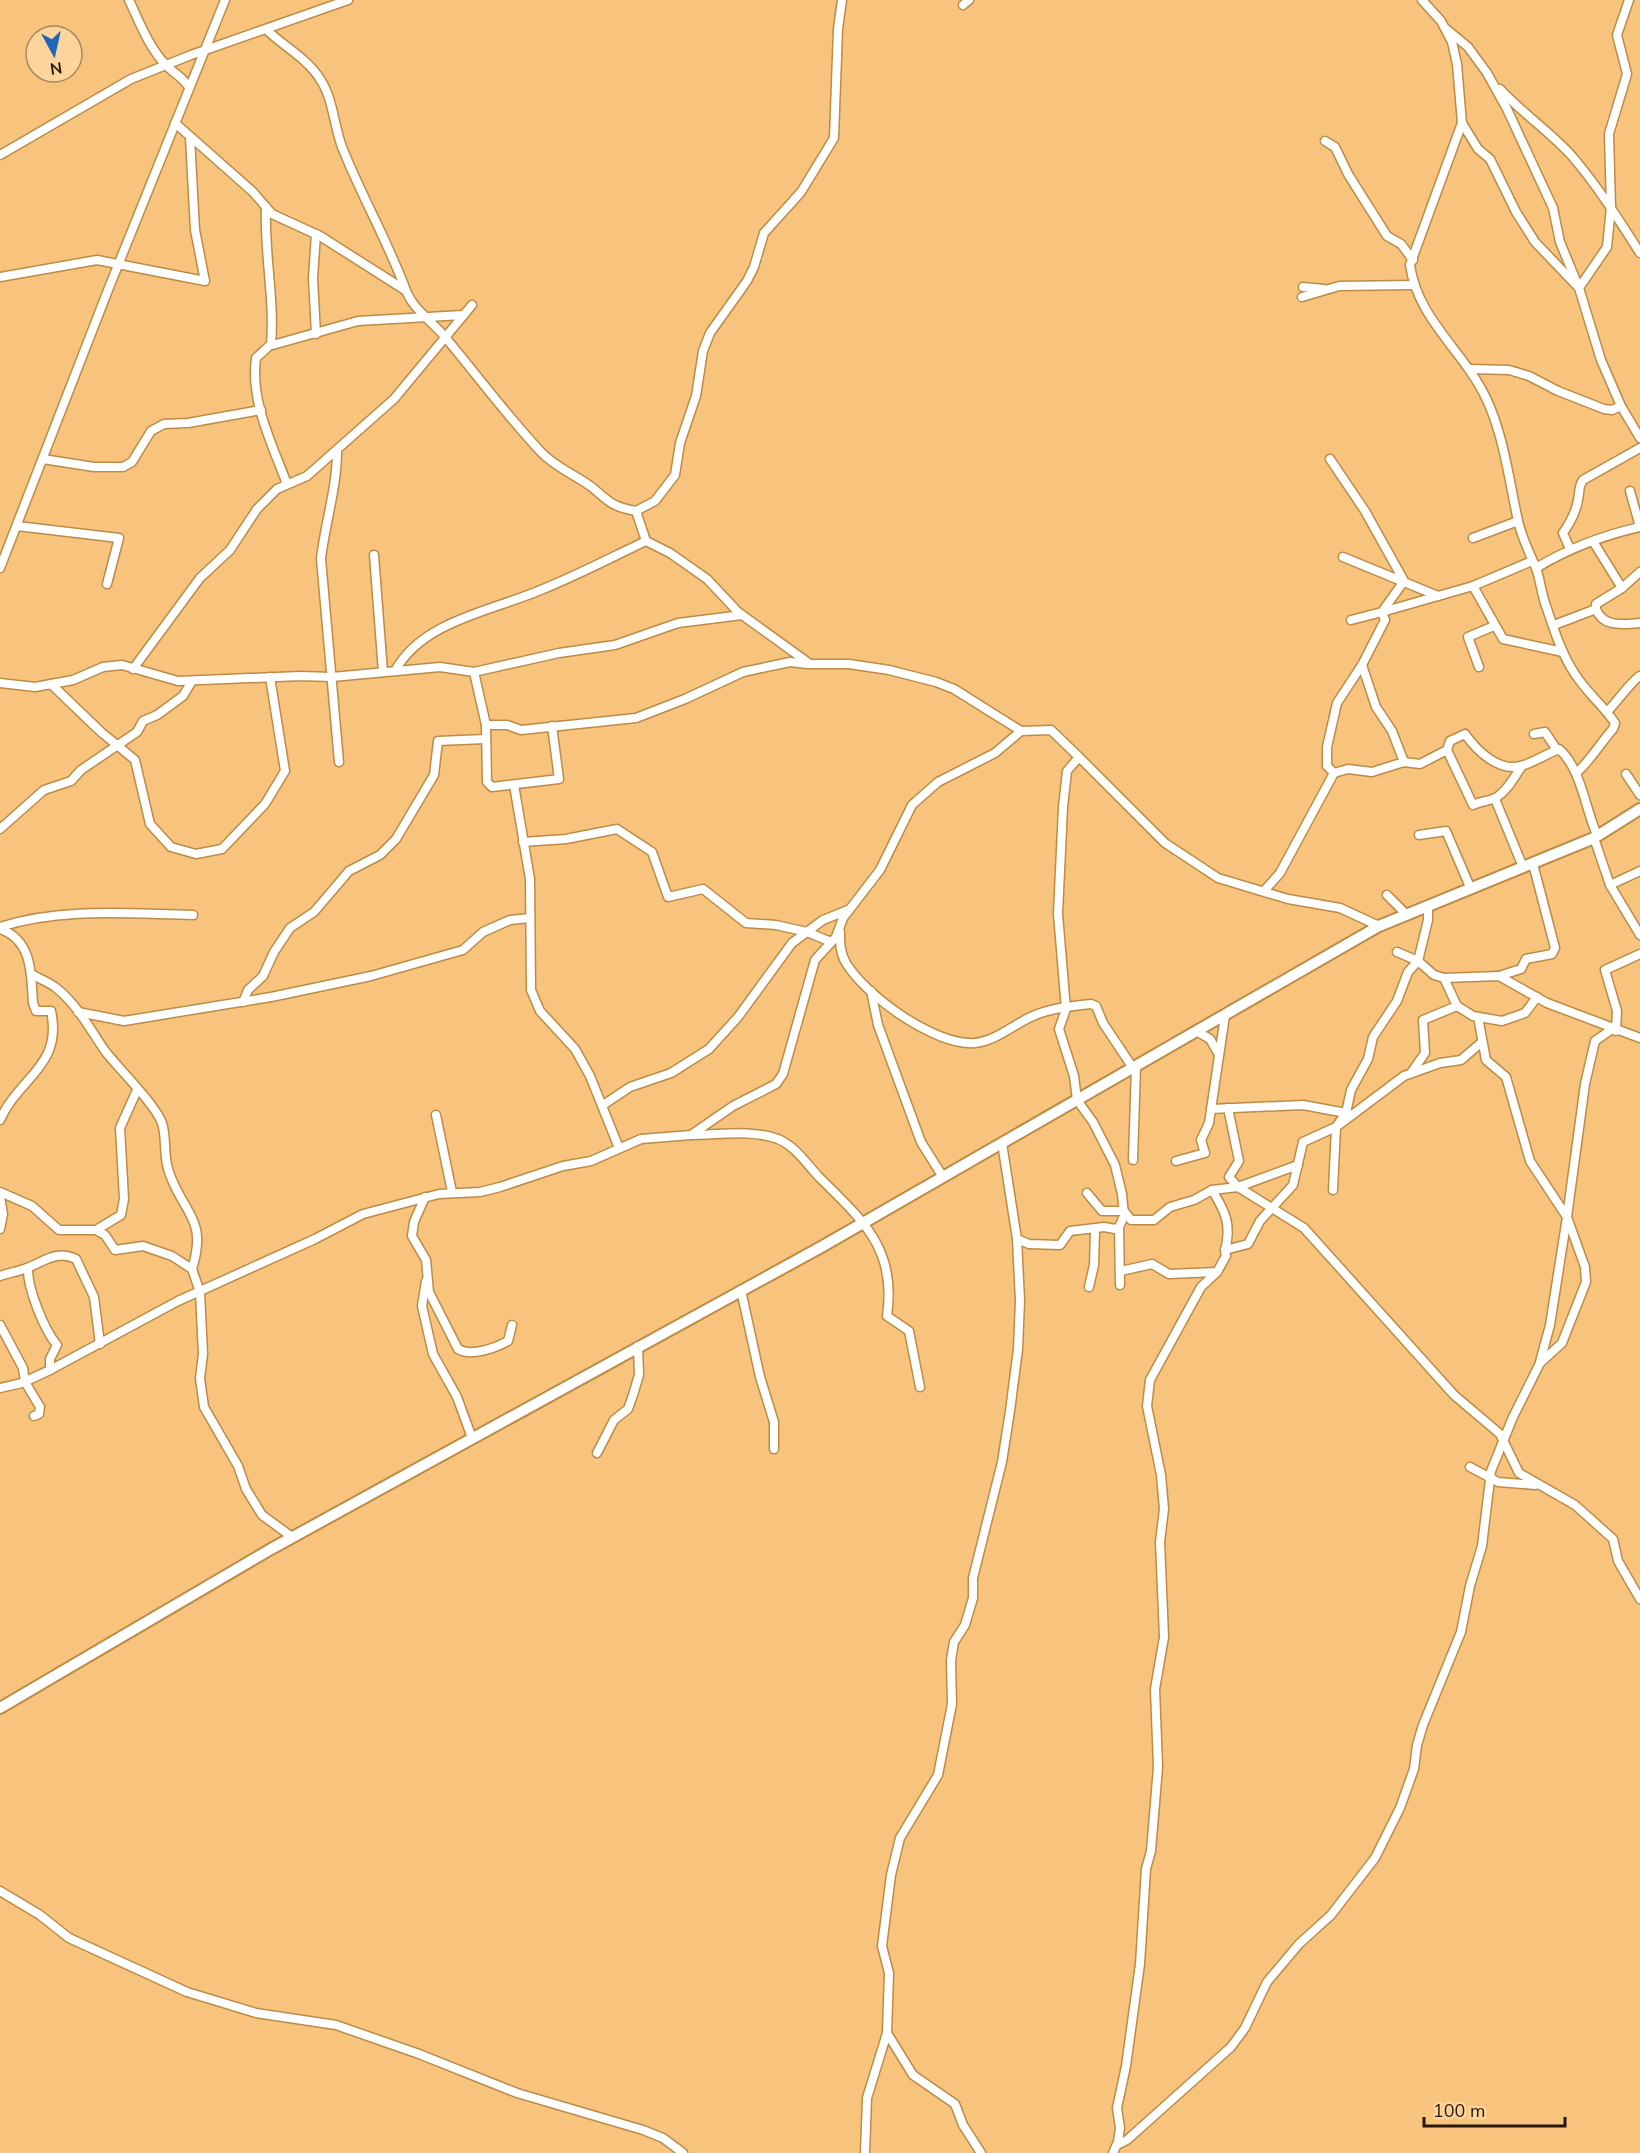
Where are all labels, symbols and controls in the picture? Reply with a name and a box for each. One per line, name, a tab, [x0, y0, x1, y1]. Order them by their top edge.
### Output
north arrow	[24, 24, 84, 84]
text: N	[48, 56, 63, 80]
scale bar	[1424, 2090, 1565, 2128]
text: 100 m	[1433, 2099, 1485, 2123]

